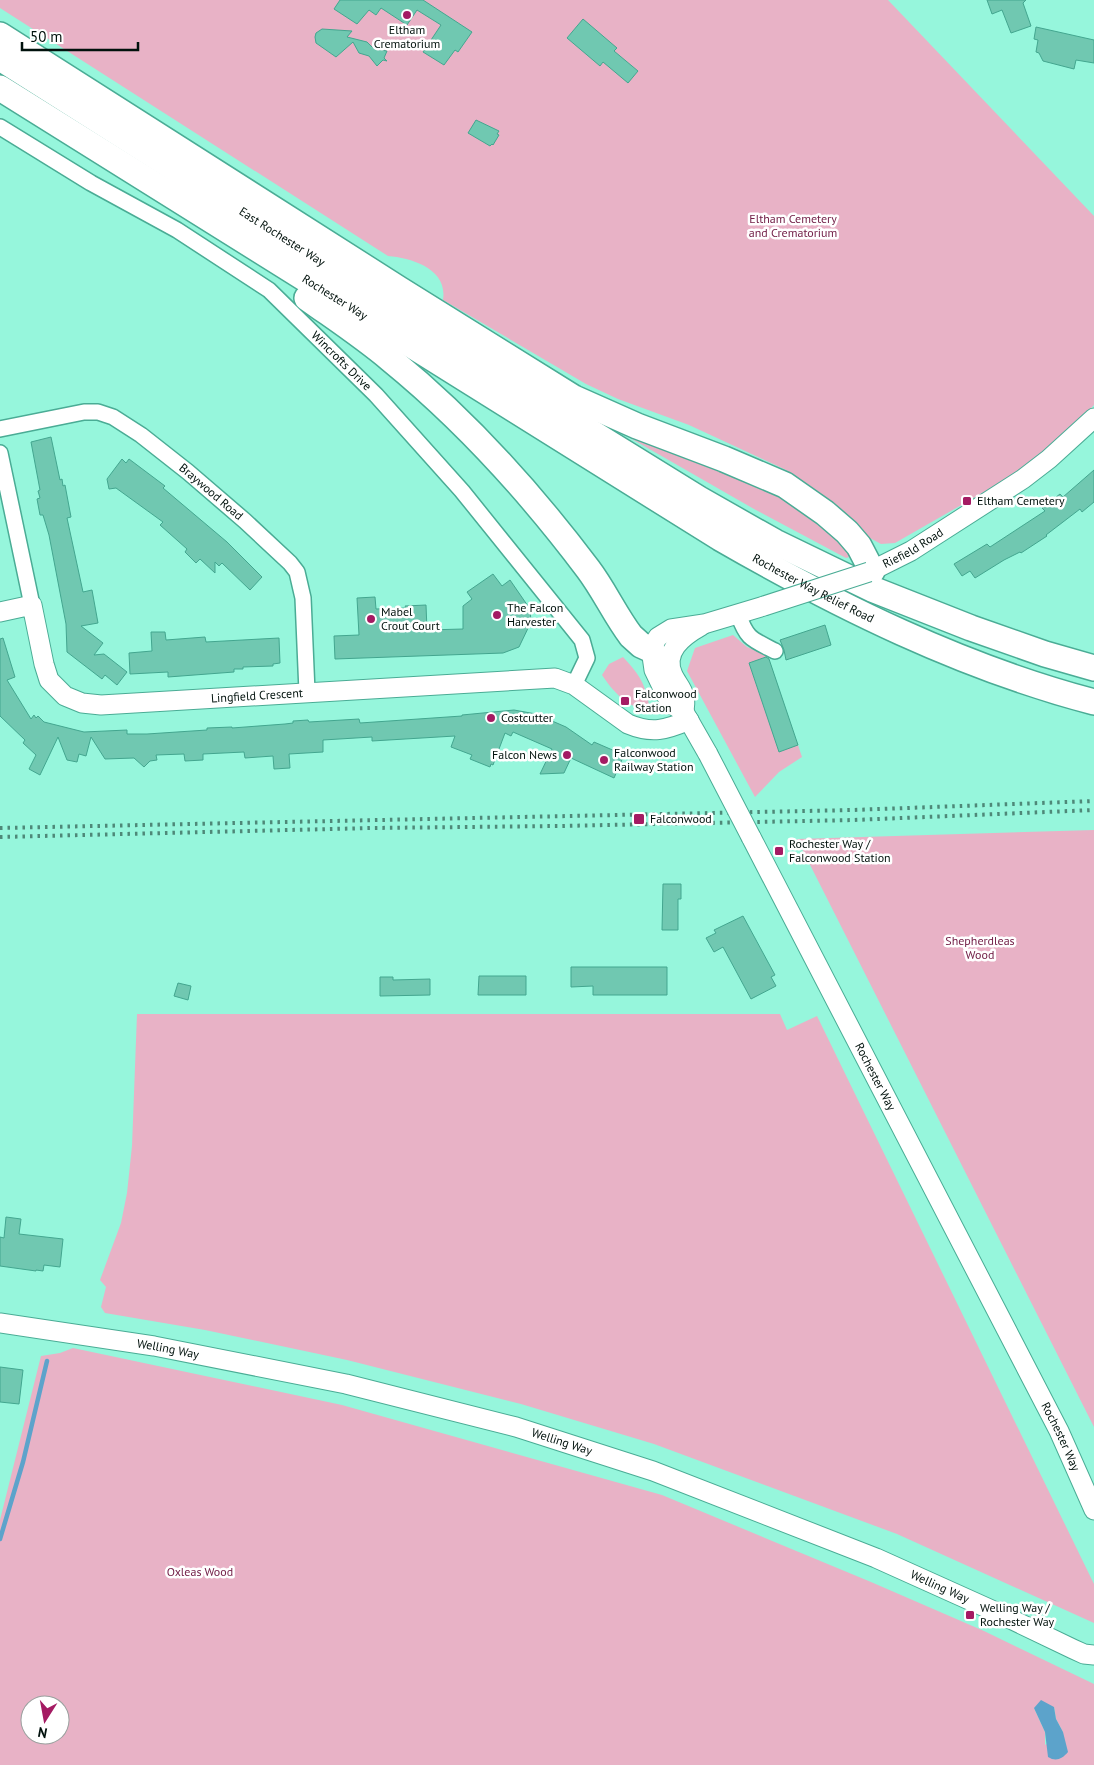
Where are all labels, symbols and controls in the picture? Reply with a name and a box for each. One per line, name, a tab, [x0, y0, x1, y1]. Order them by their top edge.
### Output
marker: Eltham Crematorium	[401, 9, 413, 21]
scale bar	[22, 20, 139, 52]
place label: Eltham Crematorium	[374, 22, 440, 51]
text: 50 m	[30, 27, 63, 46]
street label: East Rochester Way	[237, 203, 329, 269]
park label: Eltham Cemetery and Crematorium	[749, 211, 837, 240]
street label: Rochester Way	[300, 271, 371, 323]
street label: Wincrofts Drive	[308, 328, 375, 393]
street label: Braywood Road	[176, 460, 246, 523]
place label: Eltham Cemetery	[977, 493, 1065, 508]
marker: Eltham Cemetery	[961, 495, 973, 507]
street label: Riefield Road	[880, 524, 946, 571]
street label: Rochester Way Relief Road	[750, 550, 877, 626]
place label: The Falcon Harvester	[507, 600, 563, 629]
place label: Mabel Crout Court	[381, 604, 440, 633]
marker: The Falcon Harvester	[491, 609, 503, 621]
marker: Mabel Crout Court	[365, 613, 377, 625]
street label: Lingfield Crescent	[210, 685, 303, 705]
place label: Falconwood Station	[635, 686, 697, 715]
marker: Falconwood Station	[619, 695, 631, 707]
place label: Costcutter	[501, 710, 553, 725]
marker: Costcutter	[485, 712, 497, 724]
place label: Falconwood Railway Station	[614, 745, 694, 774]
place label: Falcon News	[492, 747, 557, 762]
marker: Falcon News	[561, 749, 573, 761]
marker: Falconwood Railway Station	[598, 754, 610, 766]
place label: Falconwood	[650, 811, 712, 826]
marker: Falconwood	[632, 812, 646, 826]
place label: Rochester Way / Falconwood Station	[789, 836, 891, 865]
marker: Rochester Way / Falconwood Station	[773, 845, 785, 857]
park label: Shepherdleas Wood	[945, 933, 1015, 962]
street label: Rochester Way	[852, 1040, 900, 1113]
street label: Welling Way	[136, 1336, 201, 1362]
street label: Rochester Way	[1038, 1400, 1084, 1474]
street label: Welling Way	[530, 1425, 595, 1458]
park label: Oxleas Wood	[167, 1564, 233, 1579]
street label: Welling Way	[908, 1567, 972, 1606]
place label: Welling Way / Rochester Way	[980, 1600, 1055, 1629]
marker: Welling Way / Rochester Way	[964, 1609, 976, 1621]
north arrow	[20, 1695, 70, 1745]
text: N	[36, 1723, 49, 1742]

